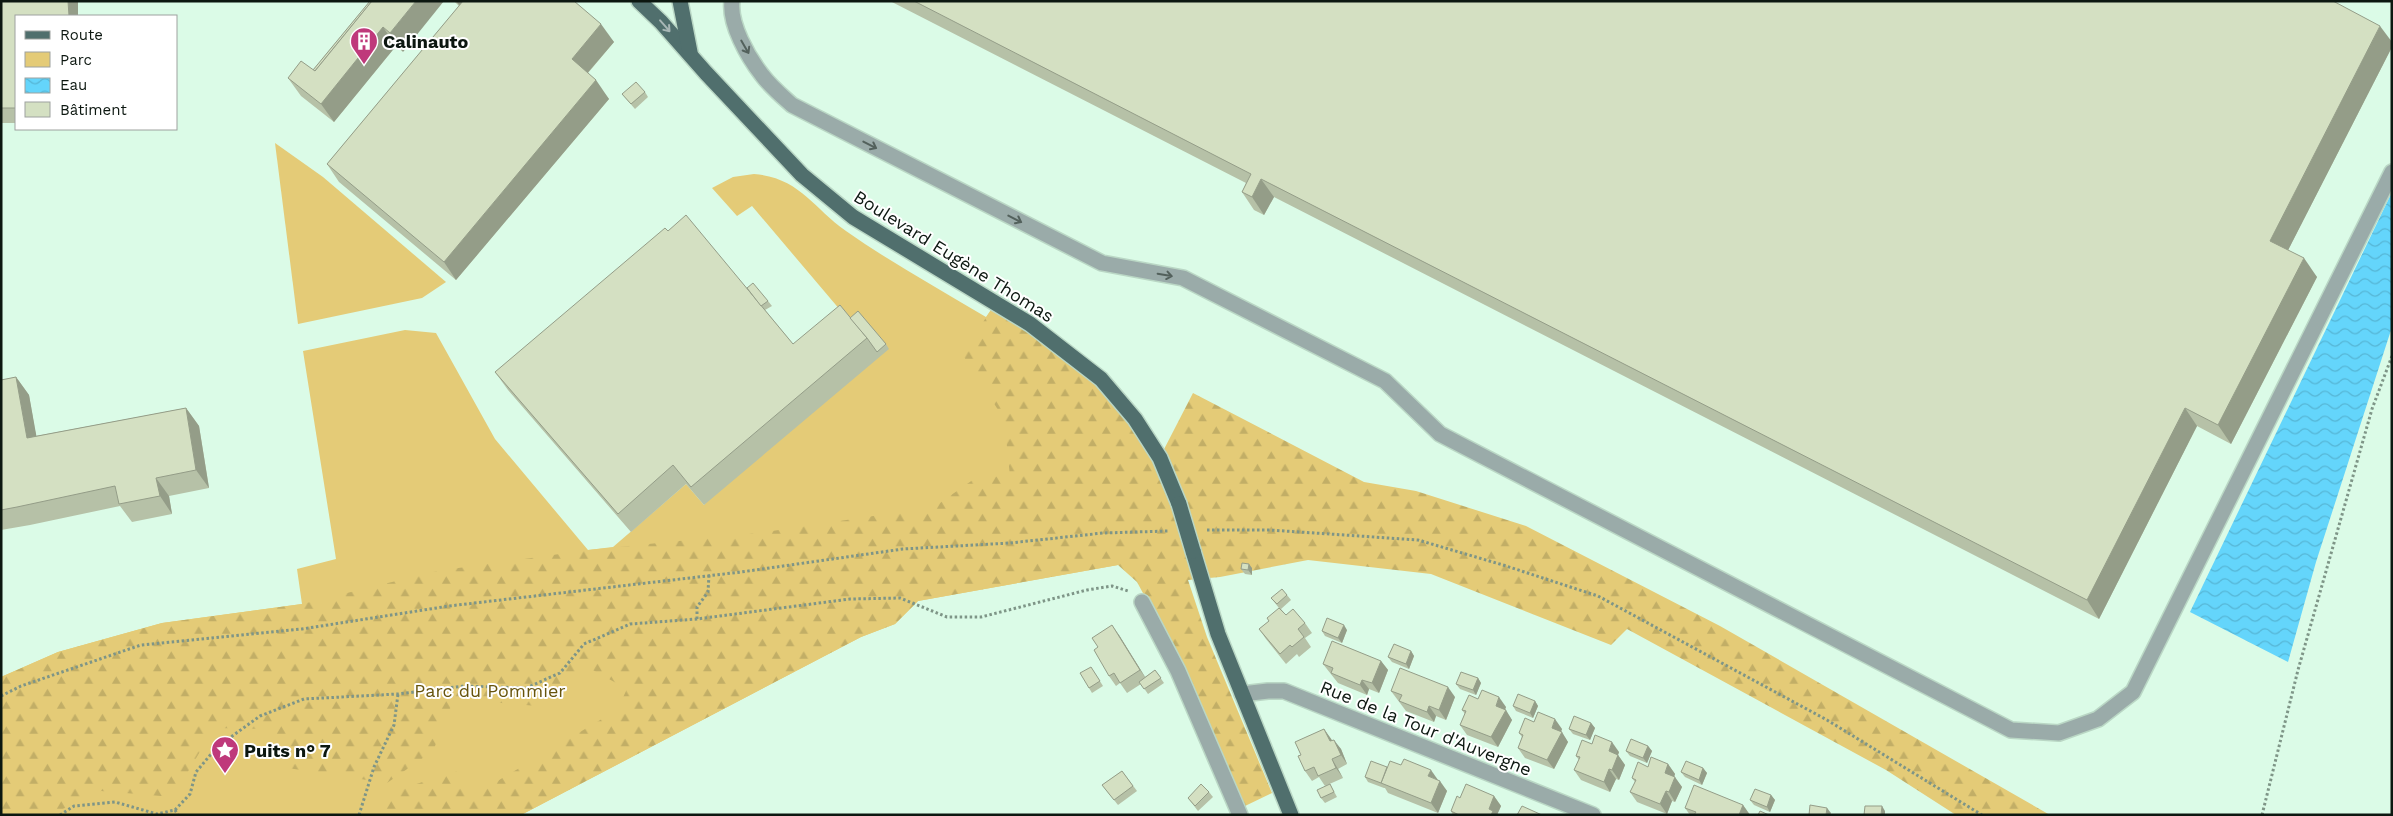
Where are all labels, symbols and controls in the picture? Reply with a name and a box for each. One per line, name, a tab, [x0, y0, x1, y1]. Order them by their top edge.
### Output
legend	[15, 15, 178, 130]
one-way arrow	[659, 19, 670, 32]
text: Route	[60, 26, 103, 44]
building icon: Calinauto	[349, 26, 379, 65]
place label: Calinauto	[383, 31, 468, 52]
one-way arrow	[740, 40, 750, 54]
text: Parc	[60, 51, 92, 69]
text: Eau	[60, 76, 87, 94]
text: Bâtiment	[60, 101, 127, 119]
one-way arrow	[862, 141, 877, 150]
street label: Boulevard Eugène Thomas	[850, 186, 1058, 326]
one-way arrow	[1007, 214, 1022, 224]
one-way arrow	[1157, 270, 1173, 280]
street label: Rue de la Tour d'Auvergne	[1317, 676, 1535, 780]
park label: Parc du Pommier	[414, 680, 566, 701]
place icon: Puits n° 7	[210, 735, 240, 774]
place label: Puits n° 7	[244, 740, 331, 761]

